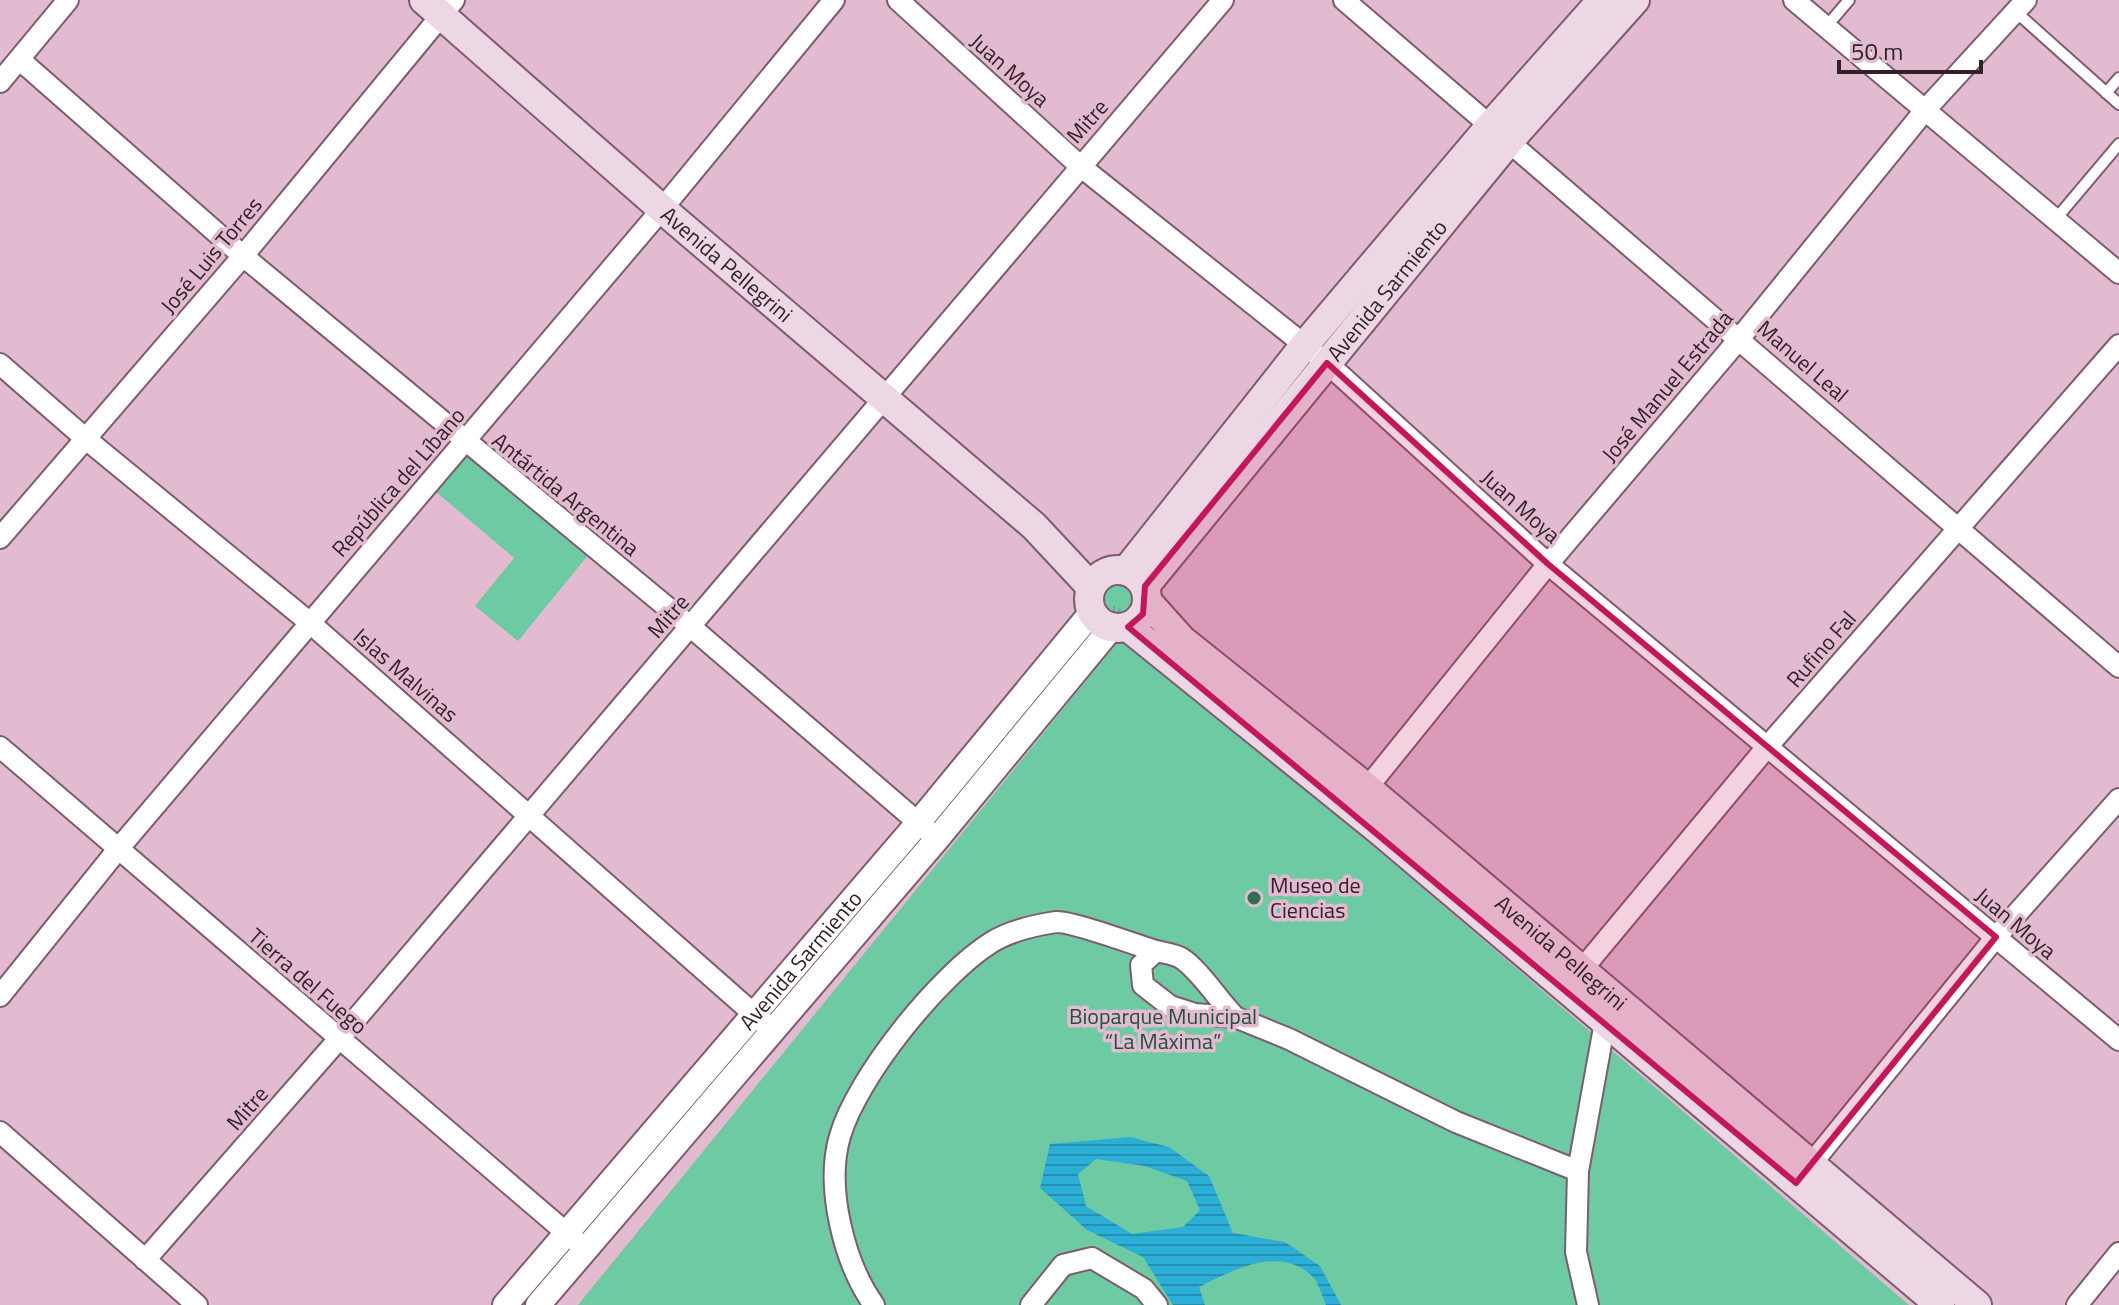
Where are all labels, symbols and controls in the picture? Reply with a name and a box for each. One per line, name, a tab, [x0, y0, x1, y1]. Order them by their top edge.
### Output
scale bar	[1839, 24, 1981, 74]
street label: Juan Moya	[963, 25, 1057, 115]
text: 50 m	[1851, 33, 1903, 69]
street label: Mitre	[1058, 91, 1116, 151]
street label: José Luis Torres	[152, 189, 270, 321]
street label: Avenida Pellegrini	[653, 198, 800, 330]
street label: Avenida Sarmiento	[1318, 212, 1455, 369]
street label: José Manuel Estrada	[1593, 302, 1741, 470]
street label: Manuel Leal	[1750, 312, 1856, 410]
street label: República del Líbano	[323, 400, 473, 564]
street label: Antártida Argentina	[485, 424, 647, 564]
street label: Juan Moya	[1474, 461, 1568, 551]
street label: Mitre	[639, 586, 697, 646]
street label: Rufino Fal	[1778, 603, 1864, 695]
street label: Islas Malvinas	[346, 620, 466, 730]
place label: Museo de Ciencias	[1270, 868, 1361, 927]
street label: Juan Moya	[1968, 879, 2064, 967]
street label: Avenida Sarmiento	[731, 883, 870, 1038]
street label: Avenida Pellegrini	[1488, 887, 1635, 1019]
marker: Museo de Ciencias	[1245, 889, 1263, 907]
street label: Tierra del Fuego	[241, 920, 375, 1042]
park label: Bioparque Municipal “La Máxima”	[1069, 999, 1257, 1058]
street label: Mitre	[218, 1078, 276, 1138]

